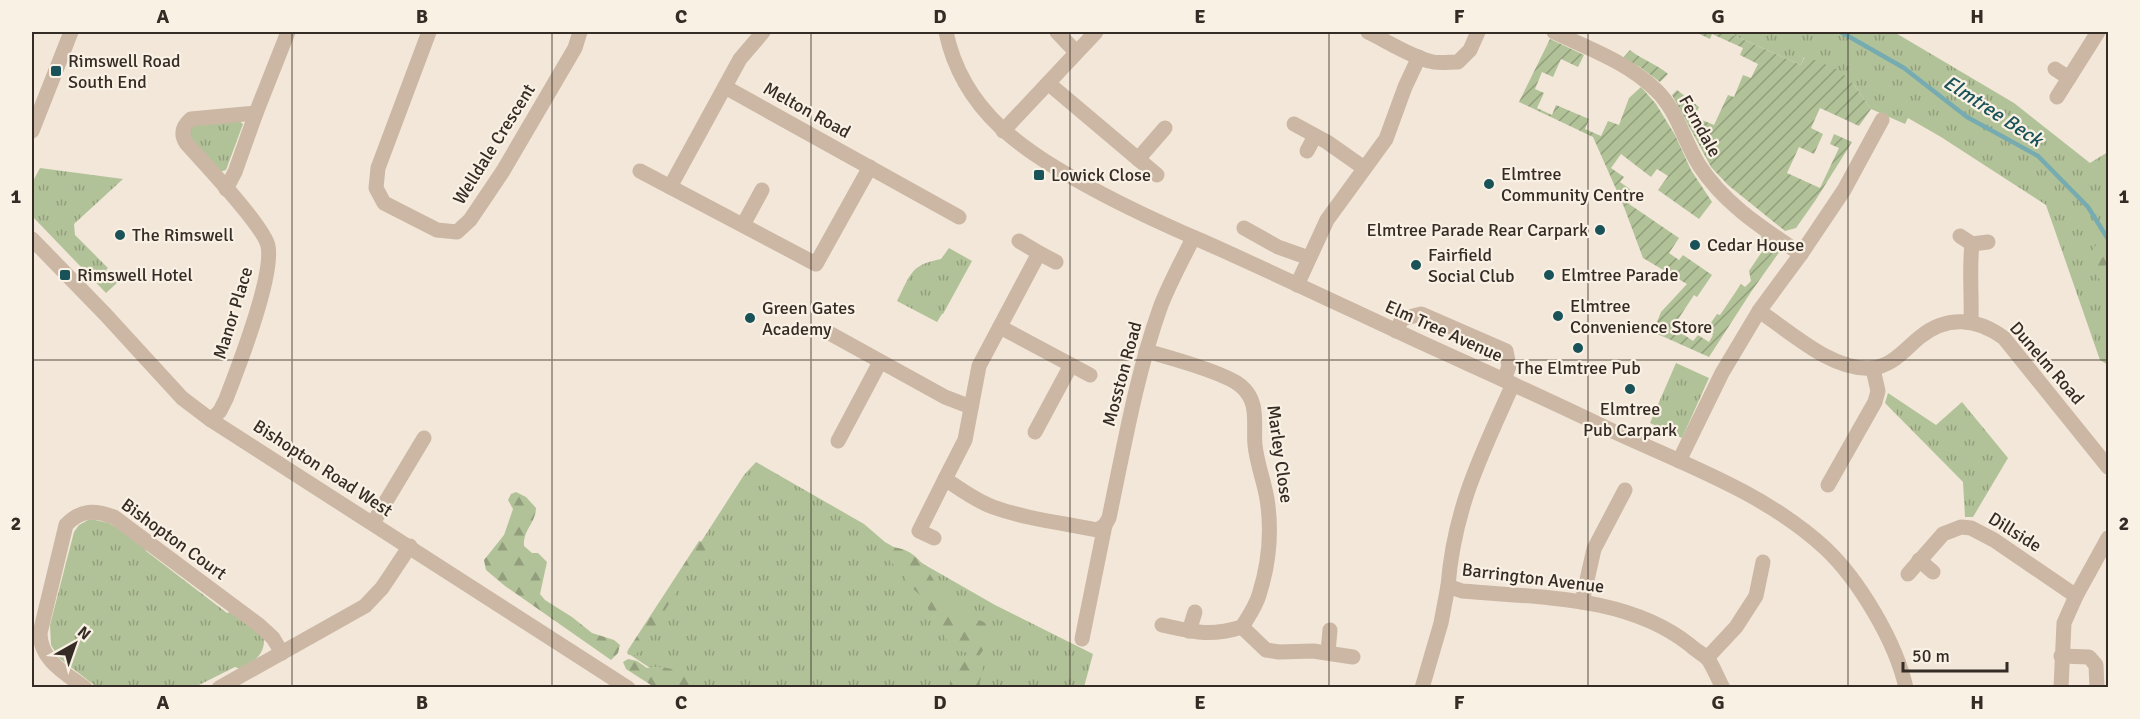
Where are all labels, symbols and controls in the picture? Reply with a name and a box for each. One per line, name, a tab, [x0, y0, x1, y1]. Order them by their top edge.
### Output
text: A	[157, 4, 170, 29]
text: B	[416, 4, 428, 29]
text: C	[675, 4, 687, 29]
text: D	[933, 4, 947, 29]
text: E	[1194, 4, 1206, 29]
text: F	[1454, 4, 1465, 29]
text: G	[1711, 4, 1725, 29]
text: H	[1970, 4, 1984, 29]
place label: Rimswell Road South End	[68, 50, 181, 93]
marker: Rimswell Road South End	[49, 64, 63, 78]
water label: Elmtree Beck	[1939, 70, 2049, 153]
street label: Melton Road	[760, 77, 854, 143]
street label: Welldale Crescent	[448, 80, 540, 208]
street label: Ferndale	[1674, 91, 1726, 161]
place label: Elmtree Community Centre	[1501, 163, 1644, 206]
place label: Lowick Close	[1051, 164, 1151, 186]
marker: Lowick Close	[1032, 168, 1046, 182]
marker: Elmtree Community Centre	[1482, 177, 1496, 191]
text: 1	[11, 184, 22, 209]
text: 1	[2119, 184, 2130, 209]
place label: Elmtree Parade Rear Carpark	[1367, 219, 1588, 241]
marker: Elmtree Parade Rear Carpark	[1593, 223, 1607, 237]
place label: The Rimswell	[132, 224, 234, 246]
marker: The Rimswell	[113, 228, 127, 242]
place label: Cedar House	[1707, 234, 1804, 256]
marker: Cedar House	[1688, 238, 1702, 252]
place label: Fairfield Social Club	[1428, 244, 1515, 287]
marker: Fairfield Social Club	[1409, 258, 1423, 272]
place label: Rimswell Hotel	[77, 264, 193, 286]
street label: Manor Place	[209, 264, 257, 362]
place label: Elmtree Parade	[1561, 264, 1678, 286]
marker: Rimswell Hotel	[58, 268, 72, 282]
marker: Elmtree Parade	[1542, 268, 1556, 282]
street label: Elm Tree Avenue	[1382, 295, 1506, 367]
place label: Elmtree Convenience Store	[1570, 295, 1712, 338]
place label: Green Gates Academy	[762, 297, 855, 340]
marker: Elmtree Convenience Store	[1551, 309, 1565, 323]
marker: Green Gates Academy	[743, 311, 757, 325]
street label: Dunelm Road	[2005, 317, 2089, 409]
street label: Mosston Road	[1097, 319, 1147, 429]
marker: The Elmtree Pub	[1571, 341, 1585, 355]
place label: The Elmtree Pub	[1515, 357, 1641, 379]
marker: Elmtree Pub Carpark	[1623, 382, 1637, 396]
place label: Elmtree Pub Carpark	[1583, 398, 1677, 441]
street label: Marley Close	[1262, 404, 1298, 504]
street label: Bishopton Road West	[249, 415, 397, 521]
street label: Bishopton Court	[117, 493, 231, 585]
street label: Dillside	[1984, 507, 2046, 557]
text: 2	[11, 511, 21, 536]
text: 2	[2119, 511, 2129, 536]
street label: Barrington Avenue	[1461, 558, 1605, 598]
north arrow	[45, 614, 105, 674]
text: N	[73, 622, 95, 645]
scale bar	[1903, 635, 2006, 673]
text: 50 m	[1912, 645, 1950, 667]
text: A	[157, 690, 170, 715]
text: B	[416, 690, 428, 715]
text: C	[675, 690, 687, 715]
text: D	[933, 690, 947, 715]
text: E	[1194, 690, 1206, 715]
text: F	[1454, 690, 1465, 715]
text: G	[1711, 690, 1725, 715]
text: H	[1970, 690, 1984, 715]

